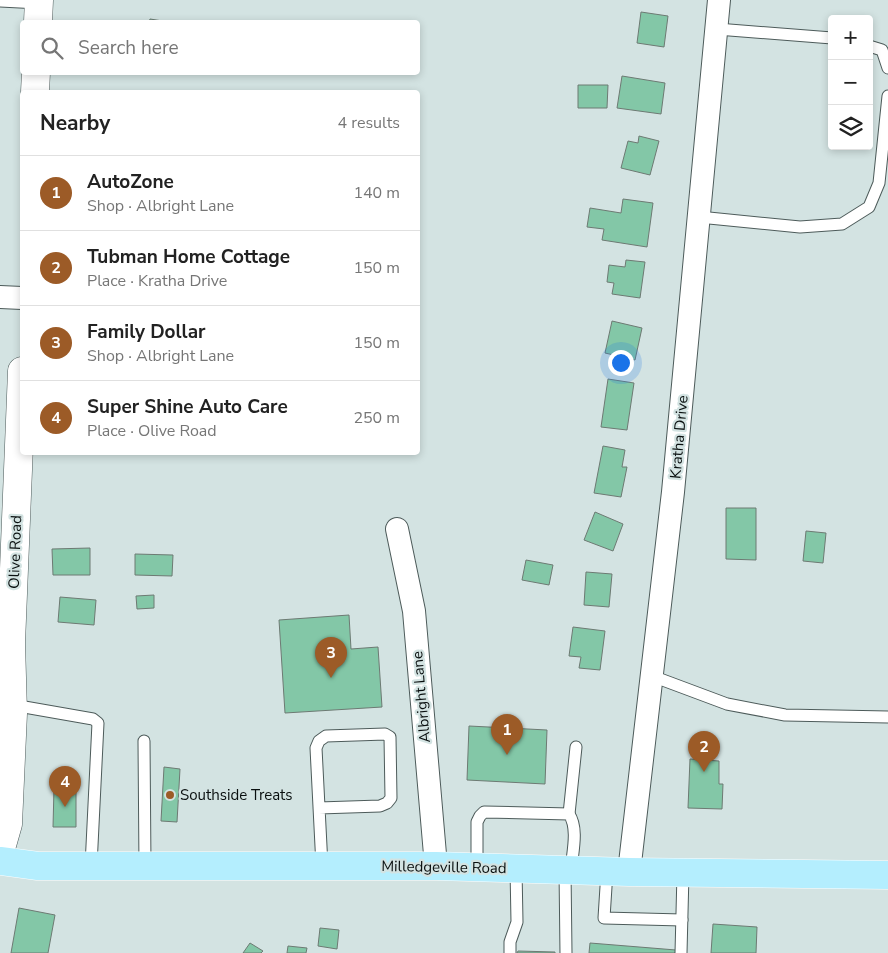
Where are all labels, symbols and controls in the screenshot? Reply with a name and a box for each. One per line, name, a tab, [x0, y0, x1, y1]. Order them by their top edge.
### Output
map controls	[828, 15, 873, 150]
button: +	[828, 15, 873, 60]
search box	[20, 20, 420, 75]
icon: search	[38, 34, 66, 62]
text: Search here	[78, 35, 179, 61]
button: −	[828, 60, 873, 105]
button: layers	[828, 105, 873, 150]
text: Nearby	[40, 109, 110, 137]
text: 4 results	[338, 112, 400, 134]
text: AutoZone	[87, 169, 174, 195]
text: 1	[51, 182, 61, 204]
text: 140 m	[353, 182, 400, 204]
text: Shop · Albright Lane	[87, 195, 234, 217]
text: Tubman Home Cottage	[87, 244, 290, 270]
text: 2	[51, 257, 61, 279]
text: 150 m	[353, 257, 400, 279]
text: Place · Kratha Drive	[87, 270, 227, 292]
text: Family Dollar	[87, 319, 206, 345]
text: 3	[51, 332, 61, 354]
text: 150 m	[353, 332, 400, 354]
text: Shop · Albright Lane	[87, 345, 234, 367]
your location	[608, 350, 634, 376]
text: Super Shine Auto Care	[87, 394, 288, 420]
street label: Kratha Drive	[665, 394, 693, 480]
text: 4	[51, 407, 61, 429]
text: 250 m	[353, 407, 400, 429]
text: Place · Olive Road	[87, 420, 217, 442]
street label: Olive Road	[4, 515, 26, 589]
pin: 3	[315, 637, 347, 678]
street label: Albright Lane	[407, 650, 435, 744]
pin: 1	[491, 714, 523, 755]
pin: 2	[688, 731, 720, 772]
pin: 4	[49, 766, 81, 807]
place label: Southside Treats	[180, 785, 293, 805]
marker: Southside Treats	[164, 789, 176, 801]
street label: Milledgeville Road	[381, 856, 507, 878]

